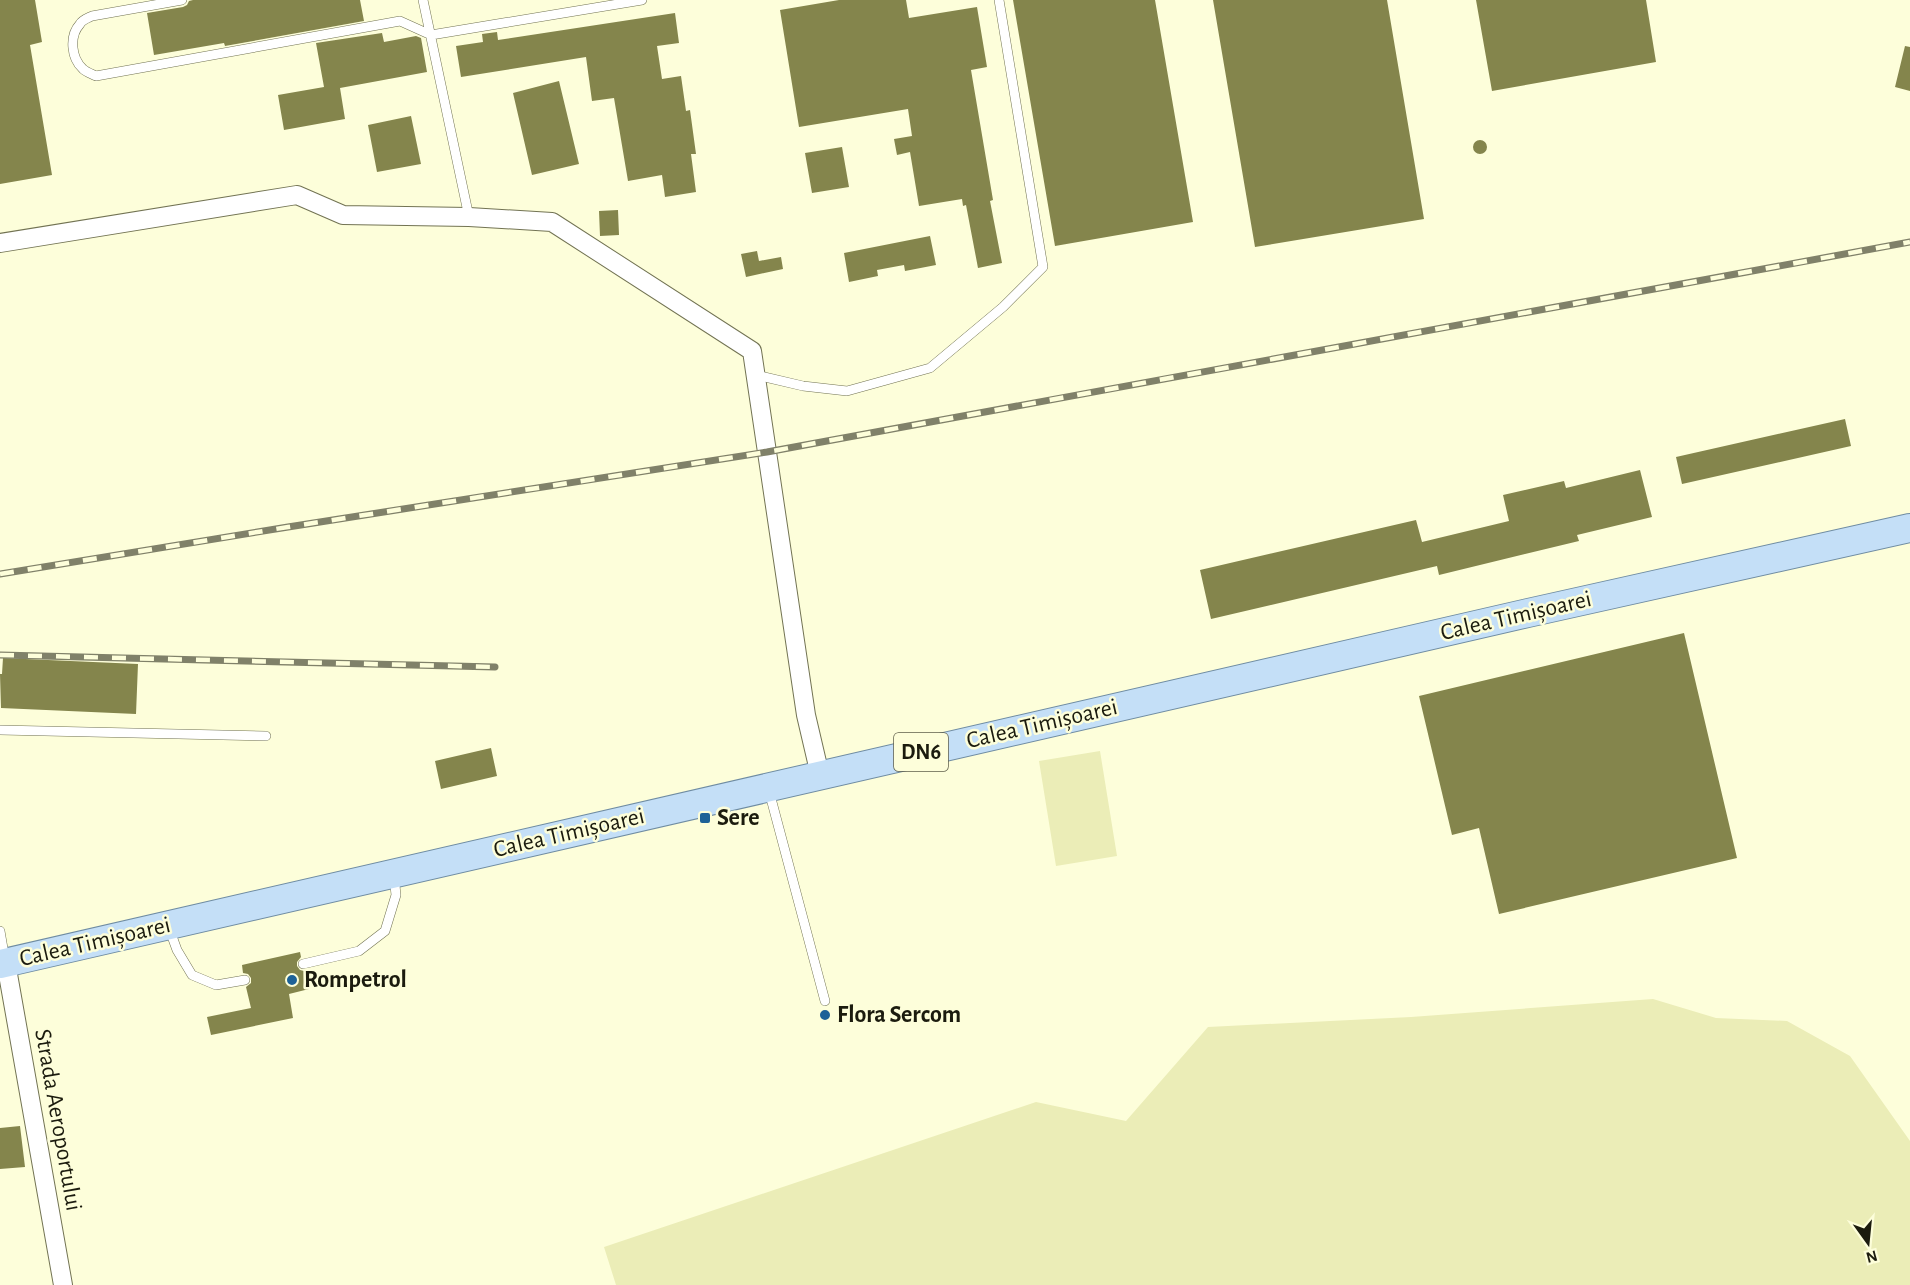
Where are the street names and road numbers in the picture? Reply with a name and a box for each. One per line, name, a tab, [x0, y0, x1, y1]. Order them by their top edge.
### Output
street label: Calea Timișoarei	[1438, 587, 1594, 646]
street label: Calea Timișoarei	[964, 695, 1120, 754]
road number: DN6	[894, 733, 948, 771]
street label: Calea Timișoarei	[491, 804, 647, 863]
street label: Calea Timișoarei	[17, 913, 173, 972]
street label: Strada Aeroportului	[30, 1027, 86, 1213]

